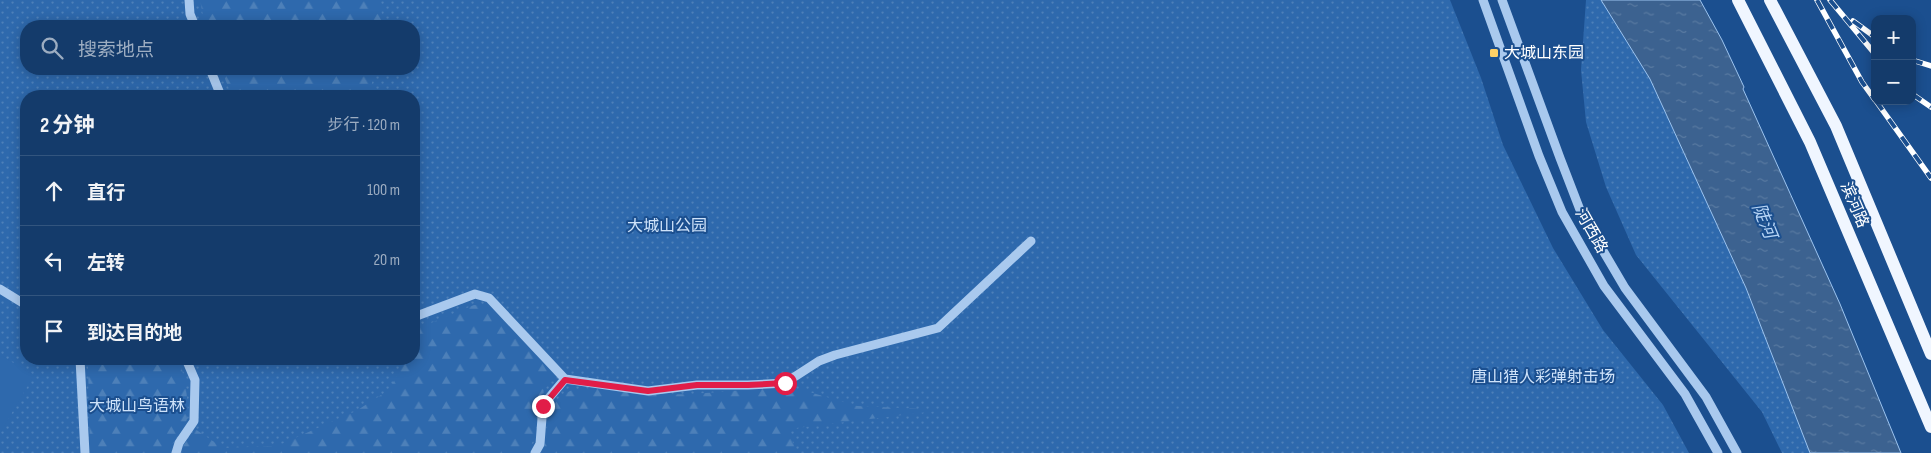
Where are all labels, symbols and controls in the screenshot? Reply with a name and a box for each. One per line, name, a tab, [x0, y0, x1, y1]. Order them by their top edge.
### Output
map controls	[1871, 15, 1916, 105]
button: +	[1871, 15, 1916, 60]
search box	[20, 20, 420, 75]
icon: search	[38, 34, 66, 62]
text: 搜索地点	[78, 39, 154, 62]
place label: 大城山东园	[1504, 44, 1584, 63]
marker: 大城山东园	[1488, 47, 1500, 59]
button: −	[1871, 60, 1916, 105]
text: 2 分钟	[40, 113, 94, 138]
text: 步行 · 120 m	[327, 116, 400, 135]
icon: ahead	[40, 177, 68, 205]
street label: 滨河路	[1836, 179, 1872, 231]
text: 100 m	[367, 181, 400, 200]
text: 直行	[87, 182, 125, 205]
water label: 陡河	[1748, 200, 1782, 244]
street label: 河西路	[1571, 205, 1611, 257]
park label: 大城山公园	[627, 217, 707, 236]
icon: left	[40, 247, 68, 275]
text: 20 m	[373, 251, 400, 270]
text: 左转	[87, 252, 125, 275]
icon: arrive	[40, 317, 68, 345]
text: 到达目的地	[87, 322, 182, 345]
park label: 唐山猎人彩弹射击场	[1471, 368, 1615, 387]
route start	[774, 372, 797, 395]
route end	[532, 395, 555, 418]
park label: 大城山鸟语林	[89, 397, 185, 416]

